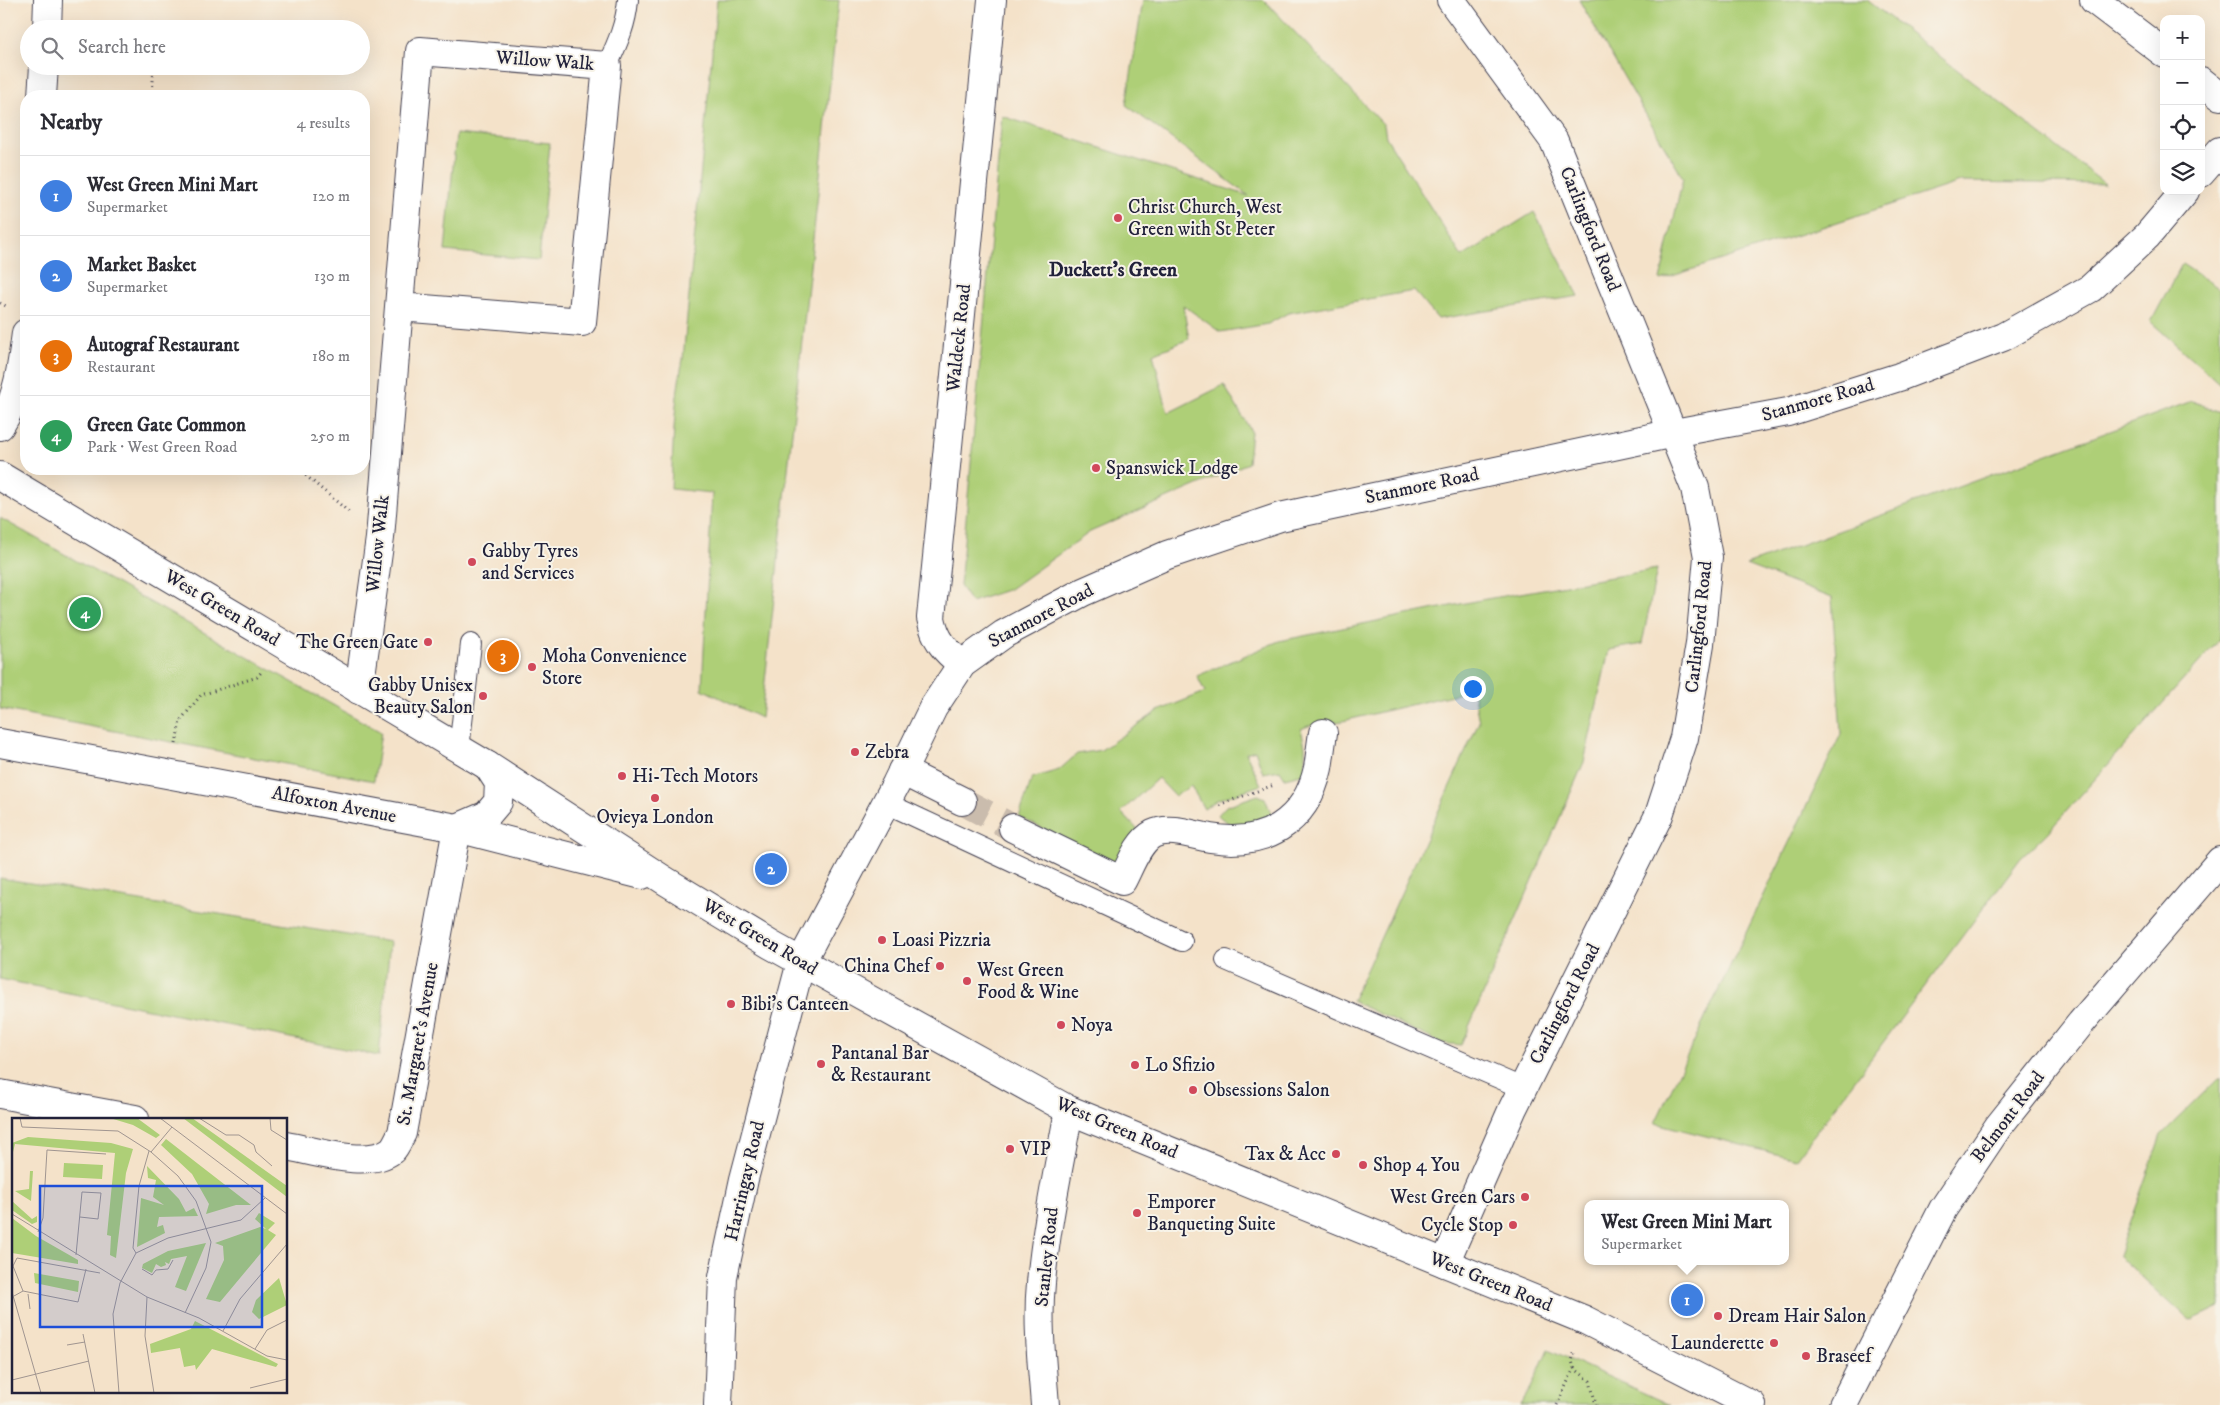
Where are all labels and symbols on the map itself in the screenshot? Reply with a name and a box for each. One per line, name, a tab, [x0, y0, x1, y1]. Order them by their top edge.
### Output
street label: Willow Walk	[494, 46, 596, 76]
street label: Carlingford Road	[1555, 163, 1626, 295]
place label: Christ Church, West Green with St Peter	[1128, 196, 1282, 241]
marker: Christ Church, West Green with St Peter	[1112, 212, 1124, 224]
district label: Duckett's Green	[1049, 258, 1178, 283]
street label: Waldeck Road	[942, 282, 976, 394]
street label: Stanmore Road	[1759, 373, 1877, 427]
place label: Spanswick Lodge	[1106, 457, 1238, 480]
marker: Spanswick Lodge	[1090, 462, 1102, 474]
street label: Stanmore Road	[1363, 463, 1482, 509]
street label: Willow Walk	[361, 493, 395, 595]
place label: Gabby Tyres and Services	[482, 540, 578, 585]
marker: Gabby Tyres and Services	[466, 556, 478, 568]
street label: Carlingford Road	[1681, 559, 1717, 694]
street label: West Green Road	[159, 564, 284, 652]
street label: Stanmore Road	[984, 578, 1098, 653]
pin: 4	[69, 594, 101, 632]
place label: The Green Gate	[296, 631, 418, 654]
marker: The Green Gate	[422, 636, 434, 648]
pin: 3	[487, 637, 519, 675]
place label: Moha Convenience Store	[542, 645, 687, 690]
marker: Moha Convenience Store	[526, 661, 538, 673]
place label: Gabby Unisex Beauty Salon	[368, 674, 474, 719]
your location	[1460, 676, 1486, 702]
marker: Gabby Unisex Beauty Salon	[477, 690, 489, 702]
place label: Zebra	[865, 741, 909, 764]
marker: Zebra	[849, 746, 861, 758]
place label: Hi-Tech Motors	[632, 765, 758, 788]
marker: Hi-Tech Motors	[616, 770, 628, 782]
street label: Alfoxton Avenue	[270, 782, 398, 828]
marker: Ovieya London	[649, 792, 661, 804]
place label: Ovieya London	[596, 806, 714, 829]
pin: 2	[755, 850, 787, 888]
street label: West Green Road	[697, 893, 822, 981]
place label: Loasi Pizzria	[892, 929, 991, 952]
marker: Loasi Pizzria	[876, 934, 888, 946]
street label: Carlingford Road	[1525, 939, 1606, 1068]
place label: China Chef	[844, 955, 933, 978]
place label: West Green Food & Wine	[976, 959, 1079, 1004]
street label: St. Margaret's Avenue	[392, 960, 444, 1127]
marker: China Chef	[934, 960, 946, 972]
marker: West Green Food & Wine	[961, 975, 973, 987]
place label: Bibi's Canteen	[741, 993, 849, 1016]
marker: Bibi's Canteen	[725, 998, 737, 1010]
place label: Noya	[1071, 1014, 1113, 1037]
marker: Noya	[1055, 1019, 1067, 1031]
place label: Pantanal Bar & Restaurant	[831, 1042, 931, 1087]
place label: Lo Sfizio	[1145, 1054, 1215, 1077]
marker: Pantanal Bar & Restaurant	[815, 1058, 827, 1070]
marker: Lo Sfizio	[1129, 1059, 1141, 1071]
street label: Belmont Road	[1966, 1066, 2050, 1167]
place label: Obsessions Salon	[1203, 1079, 1330, 1102]
marker: Obsessions Salon	[1187, 1084, 1199, 1096]
street label: West Green Road	[1052, 1092, 1182, 1164]
inset map	[12, 1118, 288, 1392]
street label: Harringay Road	[720, 1118, 770, 1243]
place label: VIP	[1019, 1138, 1051, 1161]
marker: VIP	[1004, 1143, 1016, 1155]
place label: Tax & Acc	[1245, 1143, 1326, 1166]
marker: Tax & Acc	[1330, 1148, 1342, 1160]
place label: Shop 4 You	[1373, 1154, 1460, 1177]
marker: Shop 4 You	[1357, 1159, 1369, 1171]
place label: West Green Cars	[1389, 1186, 1515, 1209]
place label: Emporer Banqueting Suite	[1147, 1191, 1276, 1237]
marker: West Green Cars	[1519, 1191, 1531, 1203]
street label: Stanley Road	[1030, 1206, 1064, 1308]
marker: Emporer Banqueting Suite	[1131, 1207, 1143, 1219]
place label: Cycle Stop	[1421, 1214, 1503, 1237]
marker: Cycle Stop	[1507, 1219, 1519, 1231]
street label: West Green Road	[1425, 1247, 1556, 1317]
pin: 1	[1671, 1281, 1703, 1319]
place label: Dream Hair Salon	[1728, 1305, 1867, 1328]
marker: Dream Hair Salon	[1712, 1310, 1724, 1322]
place label: Launderette	[1671, 1332, 1764, 1355]
marker: Launderette	[1768, 1337, 1780, 1349]
place label: Braseef	[1816, 1345, 1874, 1368]
marker: Braseef	[1800, 1350, 1812, 1362]

